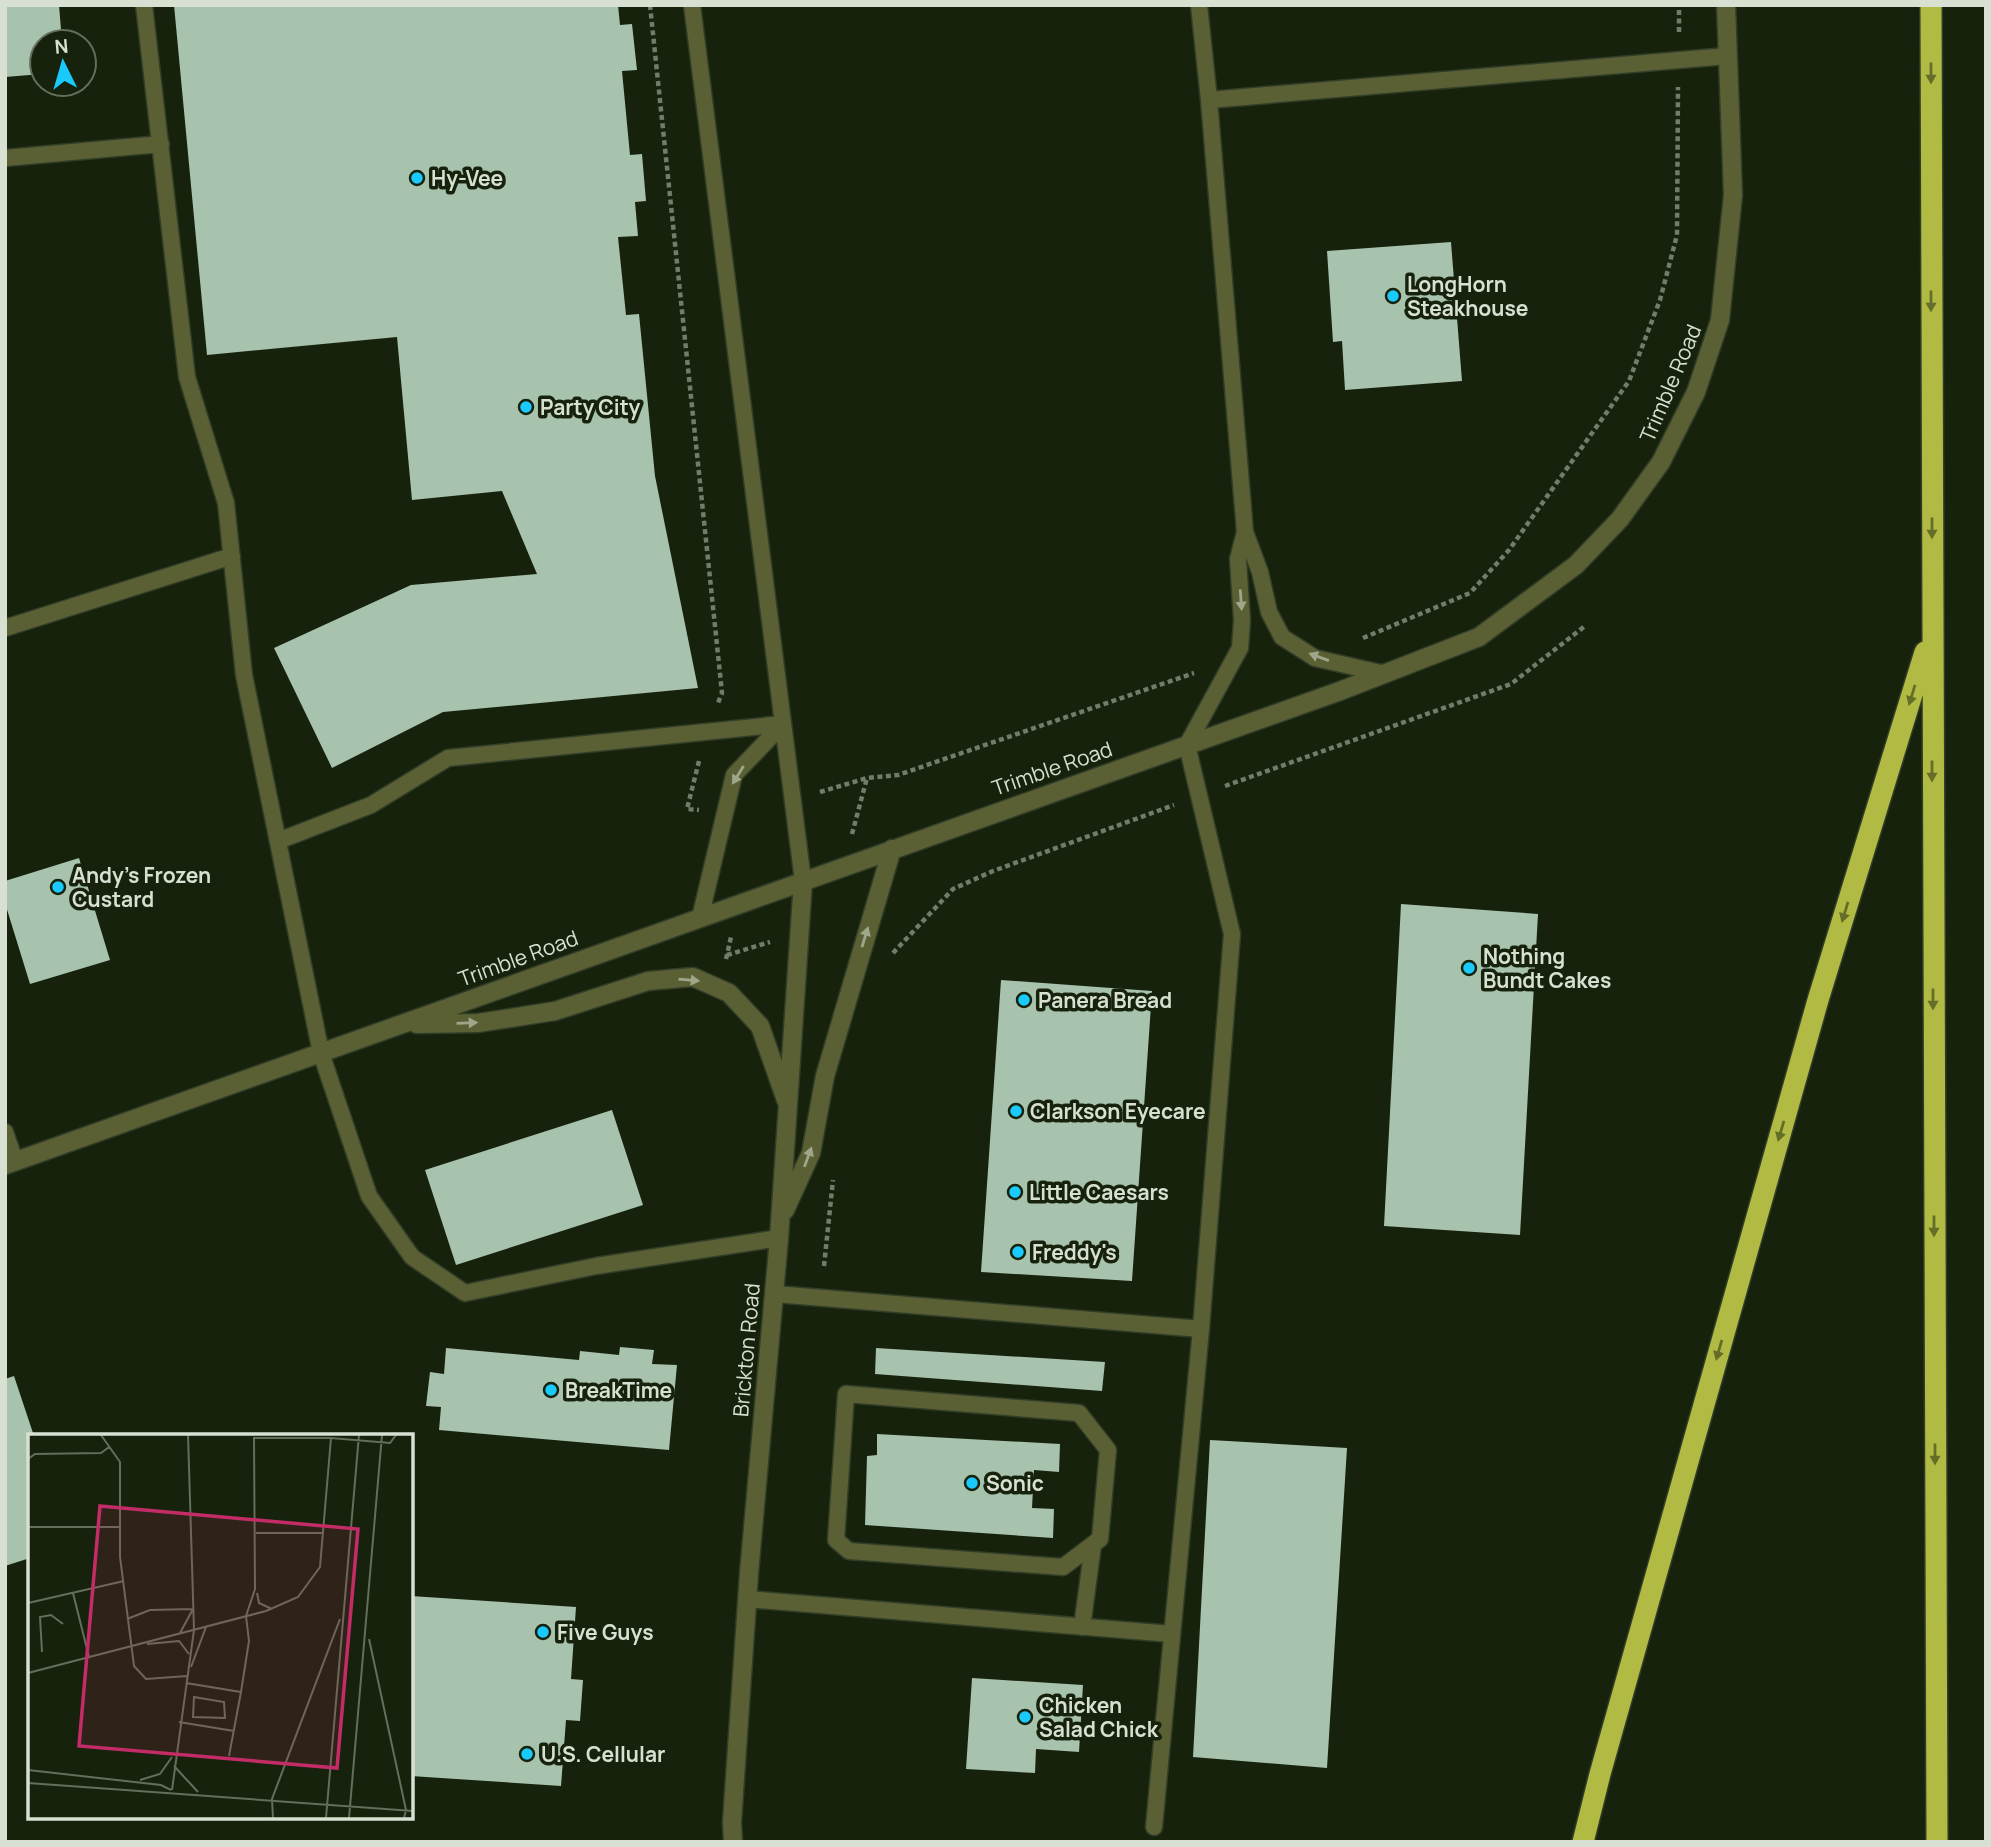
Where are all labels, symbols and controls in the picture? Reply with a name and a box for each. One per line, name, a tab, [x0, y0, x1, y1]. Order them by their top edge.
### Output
north arrow	[28, 28, 98, 98]
text: N	[54, 33, 69, 60]
one-way arrow	[1925, 63, 1937, 85]
place label: Hy-Vee	[431, 164, 503, 192]
marker: Hy-Vee	[409, 170, 425, 186]
place label: LongHorn Steakhouse	[1407, 270, 1528, 322]
marker: LongHorn Steakhouse	[1385, 288, 1401, 304]
one-way arrow	[1925, 290, 1937, 312]
street label: Trimble Road	[1633, 320, 1707, 446]
place label: Party City	[540, 393, 641, 421]
marker: Party City	[518, 399, 534, 415]
one-way arrow	[1926, 518, 1938, 540]
one-way arrow	[1235, 589, 1246, 611]
one-way arrow	[1308, 651, 1329, 662]
one-way arrow	[1906, 685, 1916, 706]
street label: Trimble Road	[988, 734, 1116, 802]
one-way arrow	[1926, 761, 1938, 783]
one-way arrow	[732, 765, 745, 785]
place label: Andy's Frozen Custard	[72, 861, 211, 913]
marker: Andy's Frozen Custard	[50, 879, 66, 895]
one-way arrow	[1839, 902, 1850, 923]
street label: Trimble Road	[454, 923, 582, 993]
one-way arrow	[860, 926, 870, 947]
place label: Nothing Bundt Cakes	[1483, 942, 1611, 994]
marker: Nothing Bundt Cakes	[1461, 960, 1477, 976]
one-way arrow	[678, 975, 700, 986]
place label: Panera Bread	[1038, 986, 1172, 1014]
one-way arrow	[1927, 988, 1939, 1010]
marker: Panera Bread	[1016, 992, 1032, 1008]
one-way arrow	[457, 1017, 479, 1028]
place label: Clarkson Eyecare	[1030, 1097, 1206, 1125]
marker: Clarkson Eyecare	[1008, 1103, 1024, 1119]
one-way arrow	[1776, 1121, 1786, 1142]
one-way arrow	[803, 1146, 814, 1167]
place label: Little Caesars	[1029, 1178, 1169, 1206]
marker: Little Caesars	[1007, 1184, 1023, 1200]
one-way arrow	[1928, 1216, 1940, 1238]
place label: Freddy's	[1032, 1238, 1117, 1266]
marker: Freddy's	[1010, 1244, 1026, 1260]
street label: Brickton Road	[726, 1282, 766, 1418]
one-way arrow	[1714, 1340, 1724, 1361]
place label: BreakTime	[565, 1376, 672, 1404]
marker: BreakTime	[543, 1382, 559, 1398]
inset map	[28, 1434, 413, 1819]
one-way arrow	[1929, 1443, 1941, 1465]
place label: Sonic	[986, 1469, 1044, 1497]
marker: Sonic	[964, 1475, 980, 1491]
place label: Five Guys	[557, 1618, 654, 1646]
marker: Five Guys	[535, 1624, 551, 1640]
place label: Chicken Salad Chick	[1039, 1691, 1159, 1743]
marker: Chicken Salad Chick	[1017, 1709, 1033, 1725]
place label: U.S. Cellular	[541, 1740, 665, 1768]
marker: U.S. Cellular	[519, 1746, 535, 1762]

